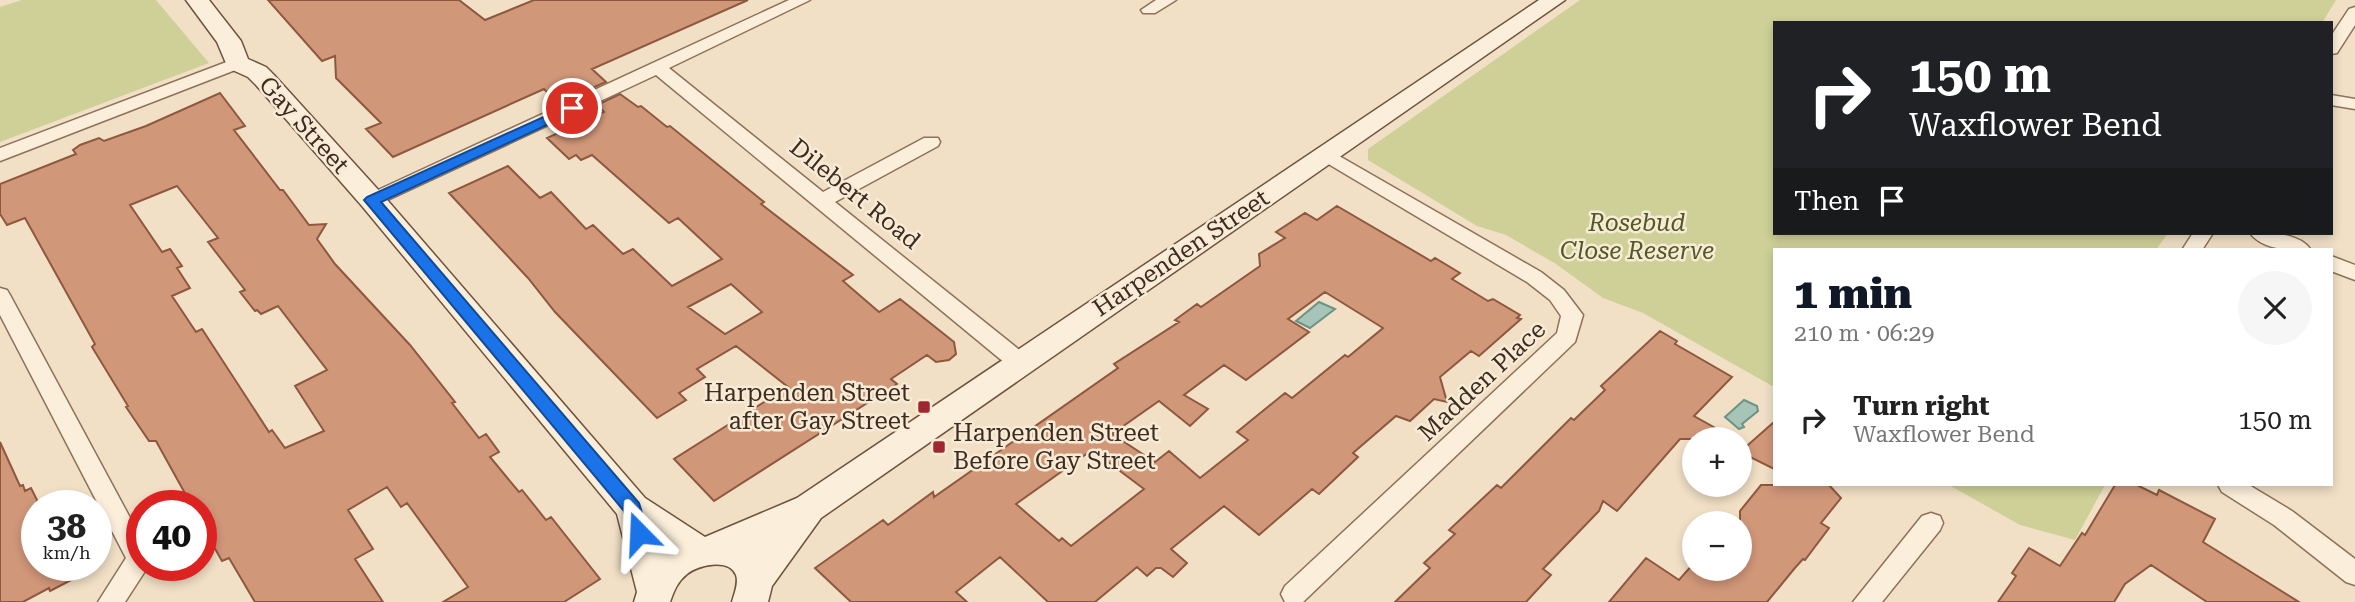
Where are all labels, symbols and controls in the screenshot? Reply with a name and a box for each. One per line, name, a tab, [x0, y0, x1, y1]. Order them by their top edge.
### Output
text: 150 m	[1909, 47, 2051, 104]
icon: right	[1794, 49, 1885, 140]
street label: Gay Street	[253, 71, 355, 179]
pin	[542, 78, 602, 138]
icon: arrive	[553, 89, 591, 127]
text: Waxflower Bend	[1909, 106, 2162, 144]
street label: Dilebert Road	[784, 133, 926, 255]
icon: arrive	[1873, 182, 1911, 220]
street label: Harpenden Street	[1088, 184, 1274, 322]
text: Then	[1794, 186, 1859, 216]
park label: Rosebud Close Reserve	[1560, 209, 1714, 265]
text: 1 min	[1794, 269, 1912, 318]
button: close	[2238, 271, 2312, 345]
street label: Madden Place	[1413, 315, 1551, 447]
text: 210 m · 06:29	[1794, 320, 1934, 347]
place label: Harpenden Street after Gay Street	[704, 379, 910, 435]
text: Turn right	[1853, 391, 1989, 421]
marker: Harpenden Street after Gay Street	[916, 399, 932, 415]
icon: right	[1794, 401, 1832, 439]
text: 150 m	[2238, 405, 2312, 435]
place label: Harpenden Street Before Gay Street	[953, 419, 1159, 475]
text: Waxflower Bend	[1853, 421, 2035, 448]
map controls	[1682, 427, 1752, 581]
button: +	[1682, 427, 1752, 497]
marker: Harpenden Street Before Gay Street	[931, 439, 947, 455]
speed limit sign: 40	[126, 490, 217, 581]
position arrow	[602, 496, 676, 570]
text: 38	[47, 506, 86, 547]
button: −	[1682, 511, 1752, 581]
text: km/h	[42, 542, 91, 563]

